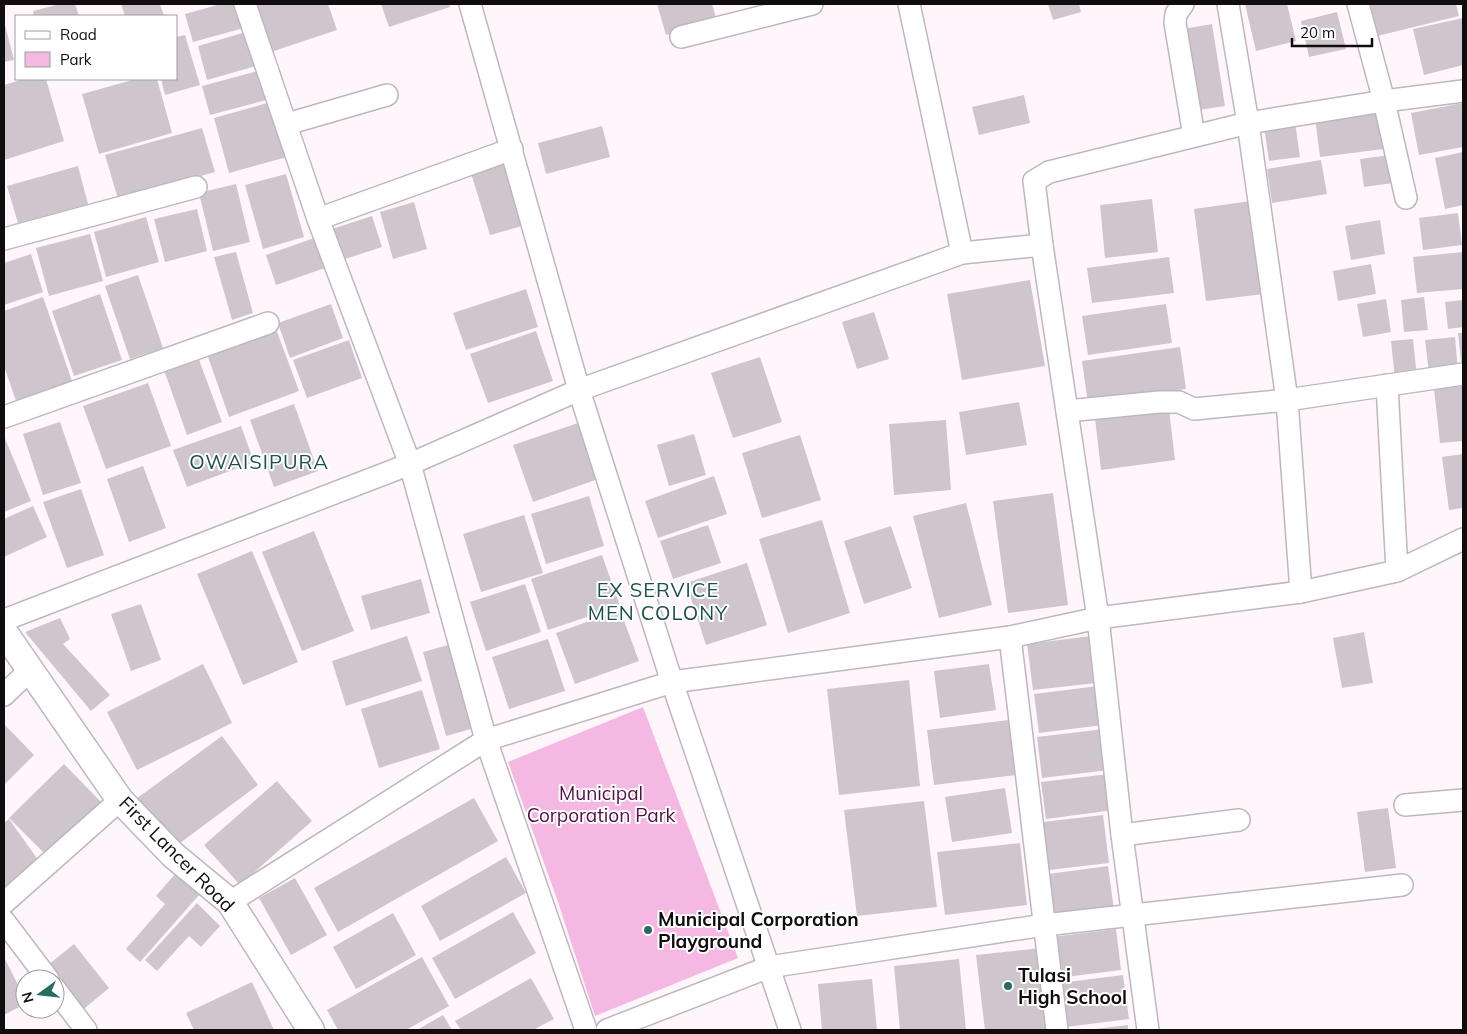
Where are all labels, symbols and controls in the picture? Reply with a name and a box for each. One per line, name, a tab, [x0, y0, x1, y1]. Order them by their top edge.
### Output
legend	[15, 15, 178, 80]
scale bar	[1292, 15, 1372, 47]
text: 20 m	[1300, 23, 1335, 42]
text: Road	[60, 25, 97, 44]
text: Park	[60, 50, 92, 69]
district label: OWAISIPURA	[189, 449, 329, 474]
district label: EX SERVICE MEN COLONY	[588, 577, 728, 625]
park label: Municipal Corporation Park	[527, 781, 676, 827]
street label: First Lancer Road	[114, 791, 240, 917]
place label: Municipal Corporation Playground	[658, 907, 859, 953]
marker: Municipal Corporation Playground	[642, 924, 654, 936]
place label: Tulasi High School	[1018, 963, 1127, 1009]
north arrow	[15, 969, 65, 1019]
marker: Tulasi High School	[1002, 980, 1014, 992]
text: N	[17, 990, 38, 1005]

